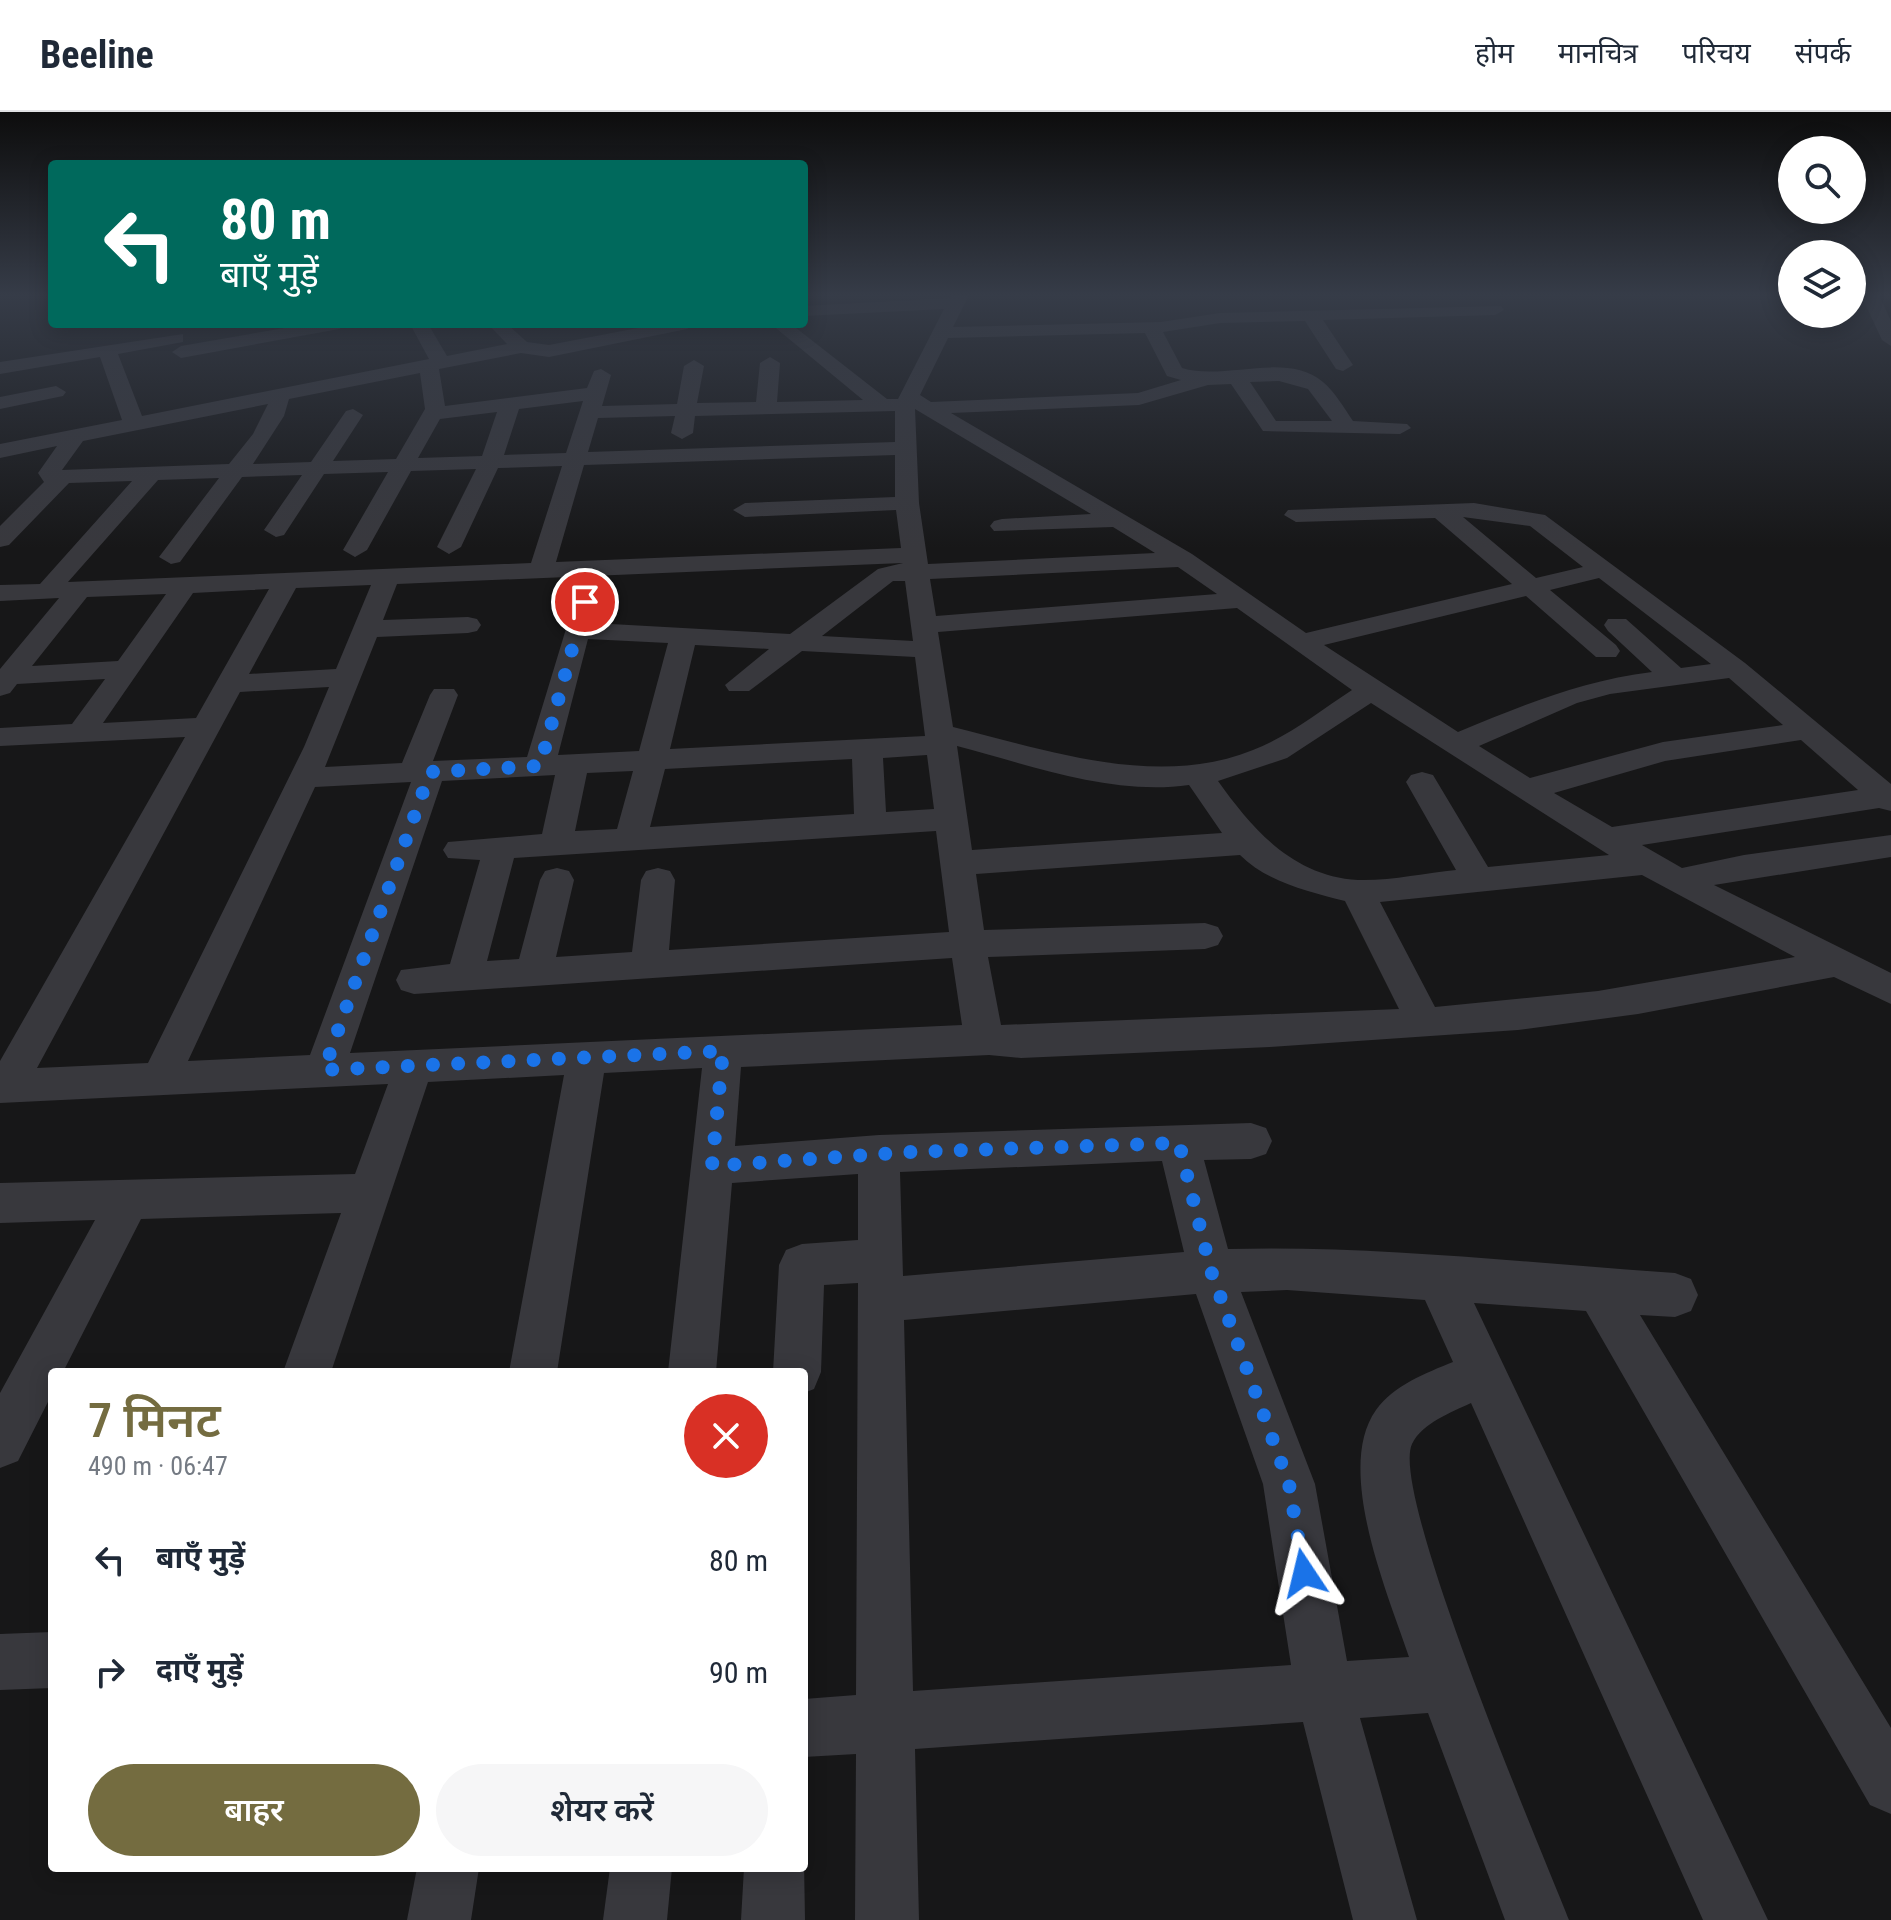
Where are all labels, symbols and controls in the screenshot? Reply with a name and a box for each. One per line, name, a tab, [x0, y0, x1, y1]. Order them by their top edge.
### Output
text: Beeline	[40, 33, 154, 77]
text: होम	[1475, 37, 1514, 70]
text: मानचित्र	[1558, 37, 1638, 70]
text: परिचय	[1682, 37, 1751, 70]
text: संपर्क	[1795, 37, 1851, 70]
map controls	[1778, 136, 1866, 328]
button: search	[1778, 136, 1866, 224]
text: 80 m	[220, 187, 331, 253]
icon: left	[88, 192, 192, 296]
button: layers	[1778, 240, 1866, 328]
text: बाएँ मुड़ें	[220, 254, 319, 296]
pin	[551, 568, 619, 636]
icon: arrive	[563, 580, 607, 624]
text: 7 मिनट	[88, 1392, 221, 1449]
button: close	[684, 1394, 768, 1478]
text: 490 m · 06:47	[88, 1451, 228, 1481]
position arrow	[1262, 1531, 1346, 1615]
icon: left	[88, 1538, 132, 1582]
text: बाएँ मुड़ें	[156, 1540, 245, 1575]
text: 80 m	[709, 1543, 768, 1578]
icon: right	[88, 1650, 132, 1694]
text: दाएँ मुड़ें	[156, 1652, 243, 1687]
text: 90 m	[709, 1655, 768, 1690]
button: बाहर	[88, 1764, 420, 1856]
button: शेयर करें	[436, 1764, 768, 1856]

